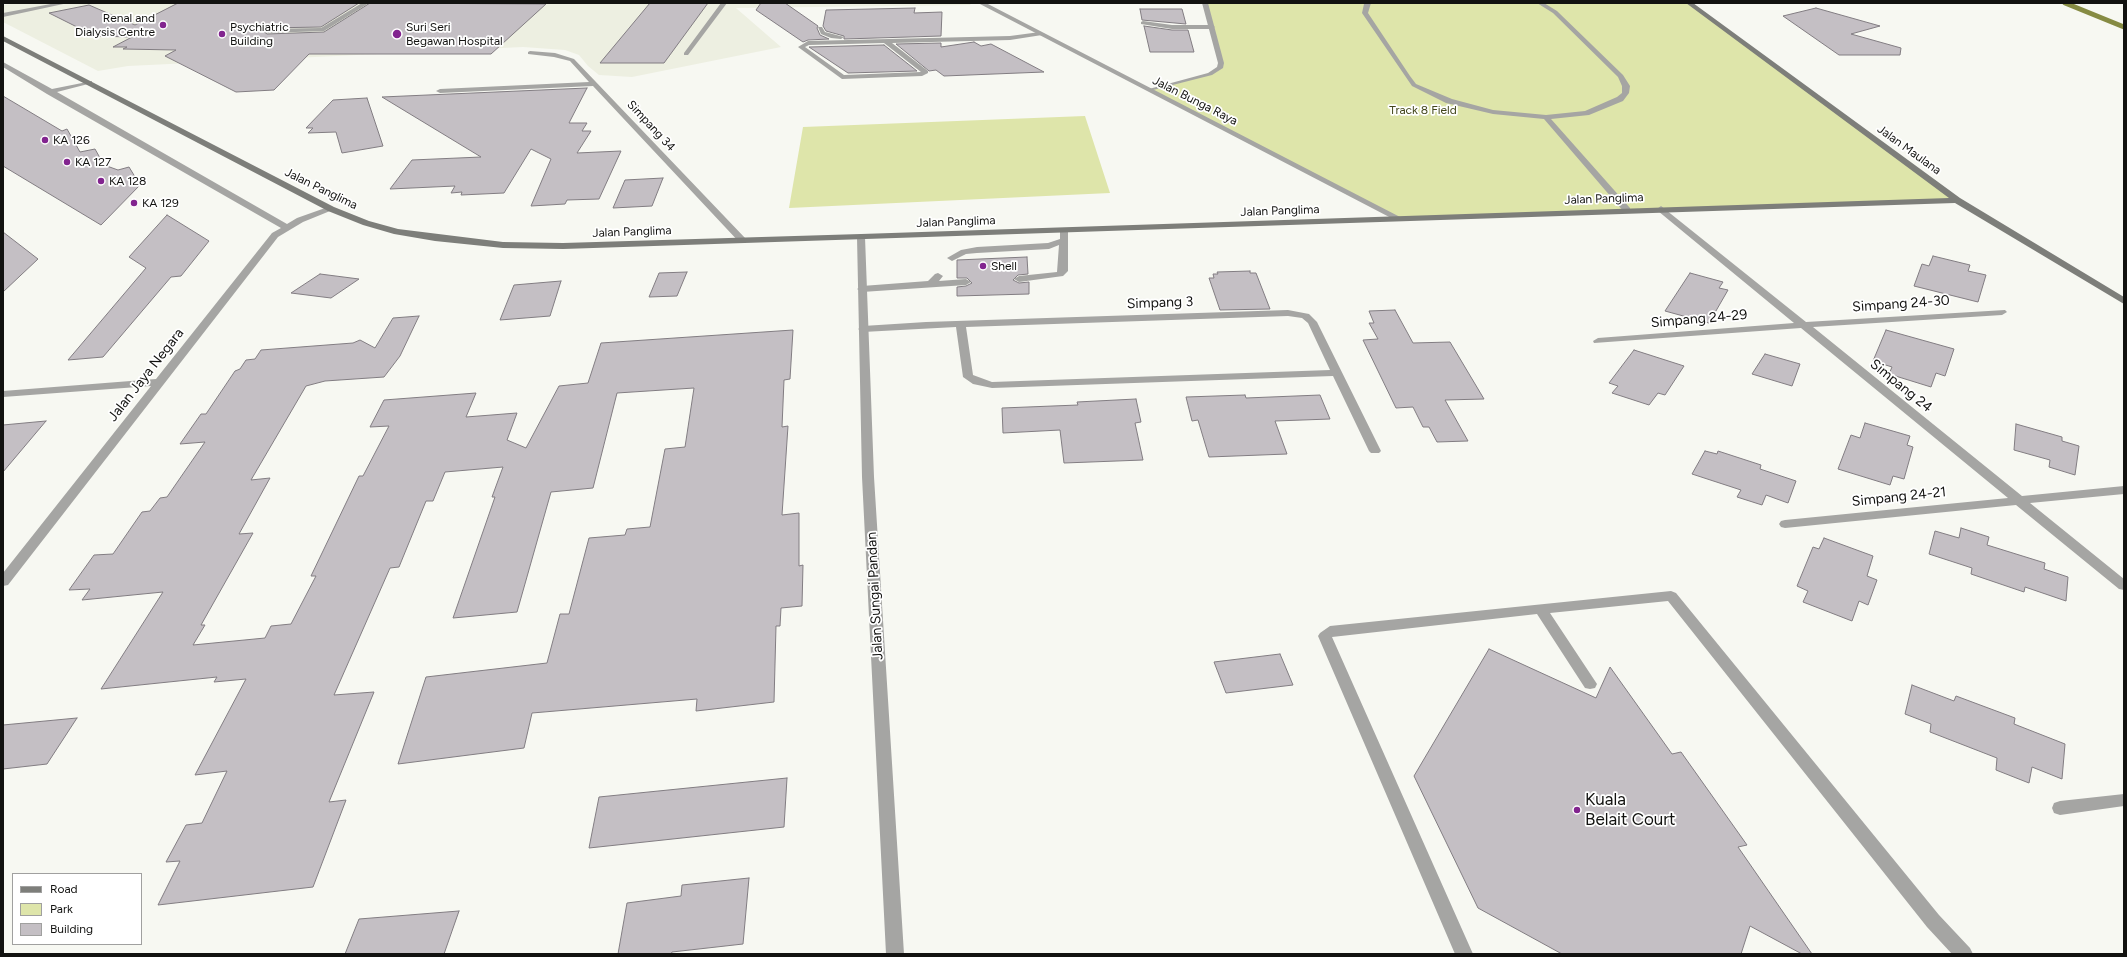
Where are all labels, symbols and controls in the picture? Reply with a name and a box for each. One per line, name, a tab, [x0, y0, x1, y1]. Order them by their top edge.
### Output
place label: Renal and Dialysis Centre	[75, 11, 155, 39]
marker: Renal and Dialysis Centre	[158, 20, 168, 30]
place label: Psychiatric Building	[230, 20, 289, 48]
place label: Suri Seri Begawan Hospital	[406, 20, 503, 48]
marker: Suri Seri Begawan Hospital	[391, 28, 403, 40]
marker: Psychiatric Building	[217, 29, 227, 39]
street label: Jalan Bunga Raya	[1150, 73, 1240, 129]
street label: Simpang 34	[624, 98, 678, 154]
park label: Track 8 Field	[1389, 103, 1457, 117]
street label: Jalan Maulana	[1874, 122, 1944, 178]
place label: KA 126	[53, 133, 90, 147]
marker: KA 126	[40, 135, 50, 145]
place label: KA 127	[75, 155, 112, 169]
marker: KA 127	[62, 157, 72, 167]
street label: Jalan Panglima	[282, 165, 360, 213]
place label: KA 128	[109, 174, 146, 188]
marker: KA 128	[96, 176, 106, 186]
street label: Jalan Panglima	[1564, 190, 1644, 208]
place label: KA 129	[142, 196, 179, 210]
marker: KA 129	[129, 198, 139, 208]
street label: Jalan Panglima	[1240, 202, 1320, 220]
street label: Jalan Panglima	[916, 213, 996, 231]
street label: Jalan Panglima	[592, 223, 672, 241]
place label: Shell	[991, 259, 1017, 273]
marker: Shell	[978, 261, 988, 271]
street label: Simpang 24-30	[1852, 292, 1950, 316]
street label: Simpang 3	[1127, 293, 1193, 313]
street label: Simpang 24-29	[1650, 306, 1748, 332]
street label: Jalan Jaya Negara	[104, 325, 188, 425]
street label: Simpang 24	[1867, 356, 1935, 416]
street label: Simpang 24-21	[1851, 484, 1947, 510]
street label: Jalan Sungai Pandan	[863, 532, 887, 660]
place label: Kuala Belait Court	[1585, 790, 1675, 830]
marker: Kuala Belait Court	[1572, 805, 1582, 815]
legend	[12, 873, 142, 945]
text: Road	[50, 882, 78, 896]
text: Park	[50, 902, 73, 916]
text: Building	[50, 922, 93, 936]

